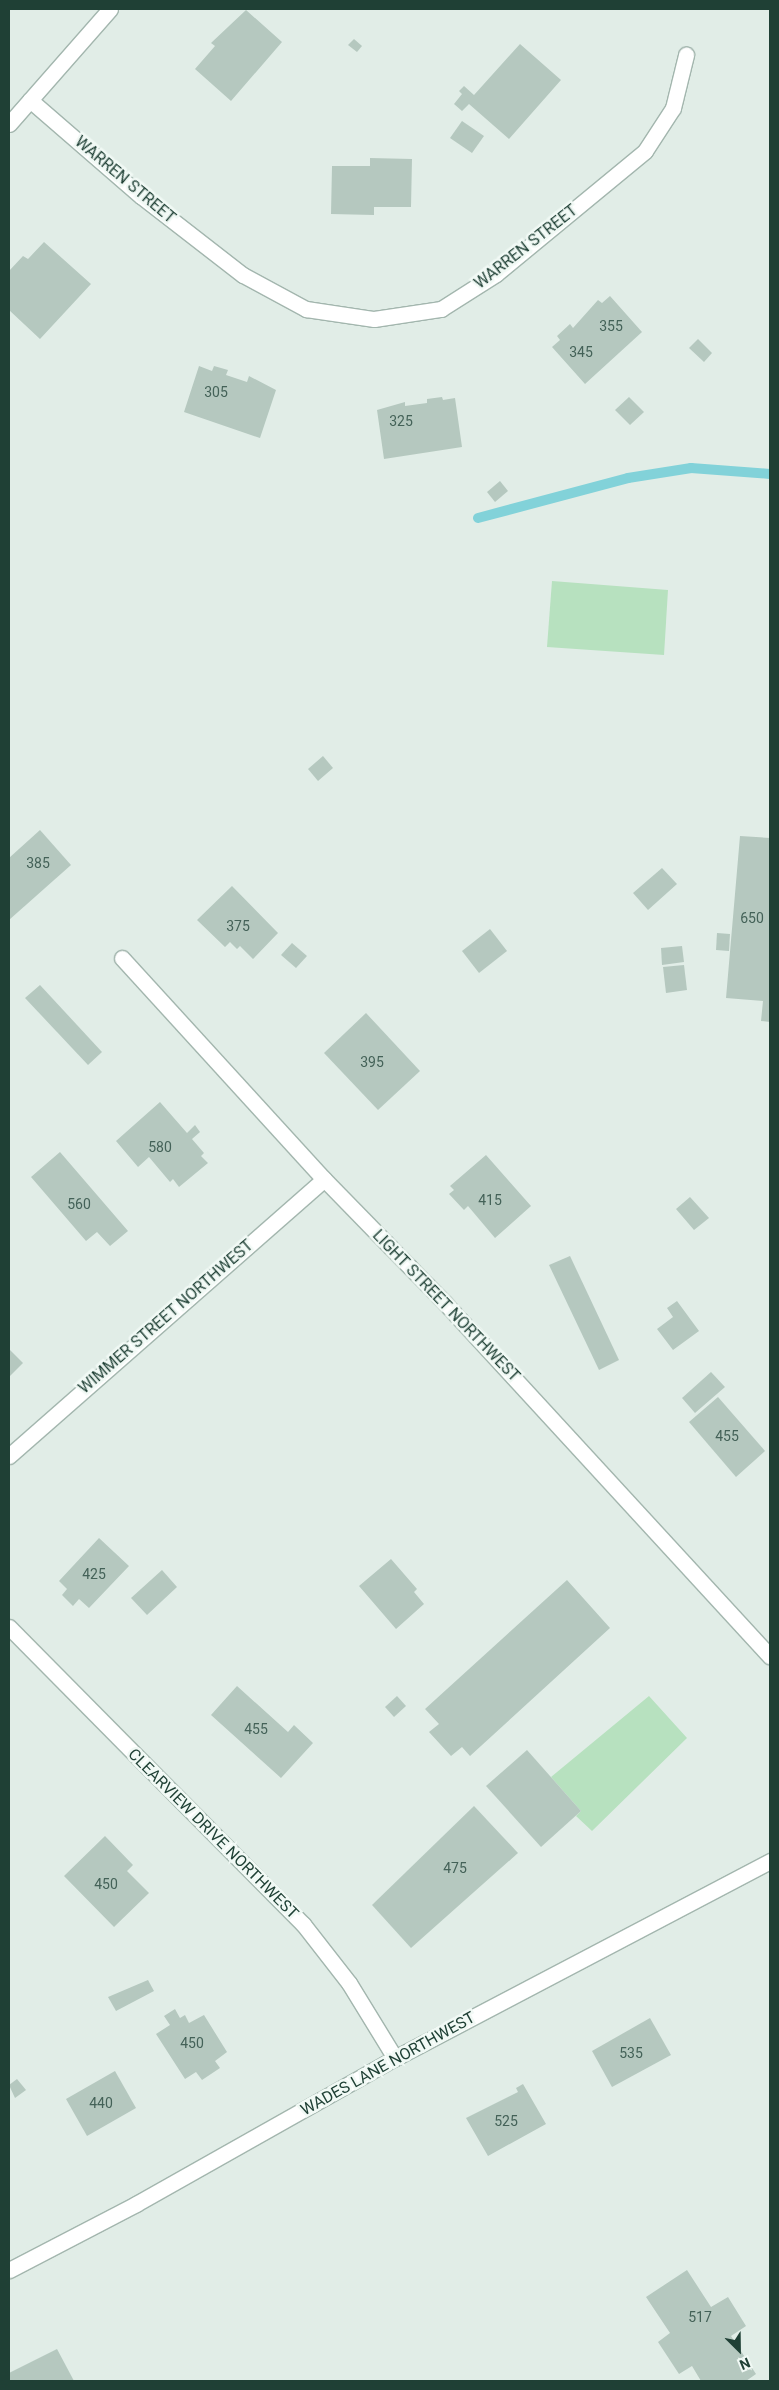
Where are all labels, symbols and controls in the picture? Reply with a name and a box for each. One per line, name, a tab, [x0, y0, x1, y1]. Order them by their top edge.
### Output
street label: WARREN STREET	[71, 132, 179, 228]
street label: WARREN STREET	[471, 201, 581, 293]
house number: 355	[599, 318, 623, 334]
house number: 345	[569, 344, 593, 360]
house number: 305	[204, 384, 228, 400]
house number: 325	[389, 413, 413, 429]
house number: 385	[26, 855, 50, 871]
house number: 650	[740, 910, 764, 926]
house number: 375	[226, 918, 250, 934]
house number: 395	[360, 1054, 384, 1070]
house number: 580	[148, 1139, 172, 1155]
house number: 415	[478, 1192, 502, 1208]
house number: 560	[67, 1196, 91, 1212]
street label: LIGHT STREET NORTHWEST	[368, 1226, 524, 1386]
street label: WIMMER STREET NORTHWEST	[75, 1236, 257, 1398]
house number: 455	[715, 1428, 739, 1444]
house number: 425	[82, 1566, 106, 1582]
house number: 455	[244, 1721, 268, 1737]
street label: CLEARVIEW DRIVE NORTHWEST	[124, 1745, 302, 1923]
house number: 475	[443, 1860, 467, 1876]
house number: 450	[94, 1876, 118, 1892]
street label: WADES LANE NORTHWEST	[298, 2008, 478, 2120]
house number: 450	[180, 2035, 204, 2051]
house number: 535	[619, 2045, 643, 2061]
house number: 440	[89, 2095, 113, 2111]
house number: 525	[494, 2113, 518, 2129]
house number: 517	[688, 2309, 712, 2325]
north arrow	[714, 2325, 764, 2375]
text: N	[737, 2355, 753, 2373]

